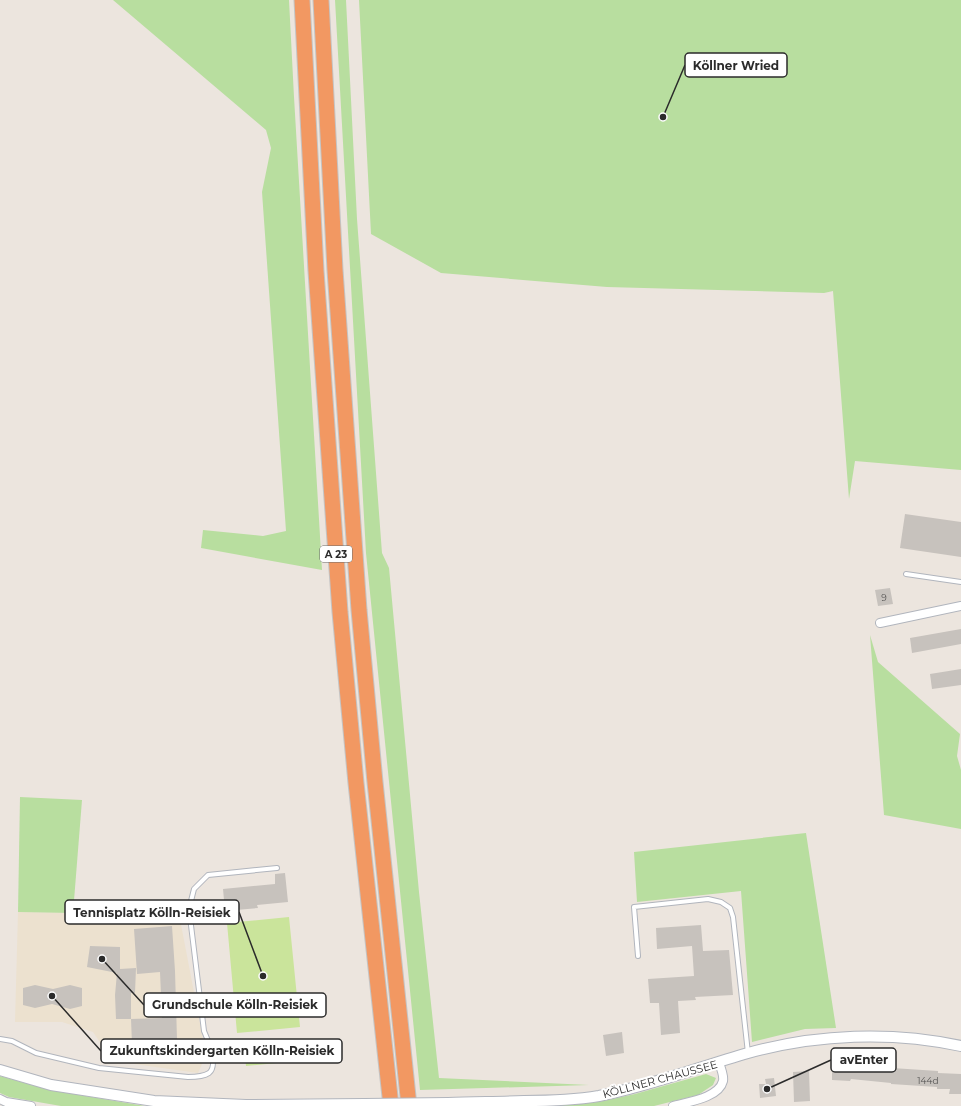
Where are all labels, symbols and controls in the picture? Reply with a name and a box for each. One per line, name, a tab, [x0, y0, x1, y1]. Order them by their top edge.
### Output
callout: Köllner Wried	[685, 53, 787, 77]
text: Köllner Wried	[693, 58, 779, 73]
road number: A 23	[320, 546, 352, 562]
house number: 9	[881, 592, 887, 603]
callout: Tennisplatz Kölln-Reisiek	[65, 900, 239, 924]
text: Tennisplatz Kölln-Reisiek	[73, 905, 231, 920]
callout: Grundschule Kölln-Reisiek	[144, 993, 326, 1017]
text: Grundschule Kölln-Reisiek	[152, 997, 318, 1012]
callout: Zukunftskindergarten Kölln-Reisiek	[101, 1039, 342, 1063]
text: Zukunftskindergarten Kölln-Reisiek	[110, 1043, 335, 1058]
callout: avEnter	[831, 1048, 896, 1072]
text: avEnter	[840, 1052, 888, 1067]
street label: KÖLLNER CHAUSSEE	[601, 1057, 719, 1101]
house number: 144d	[917, 1075, 939, 1086]

